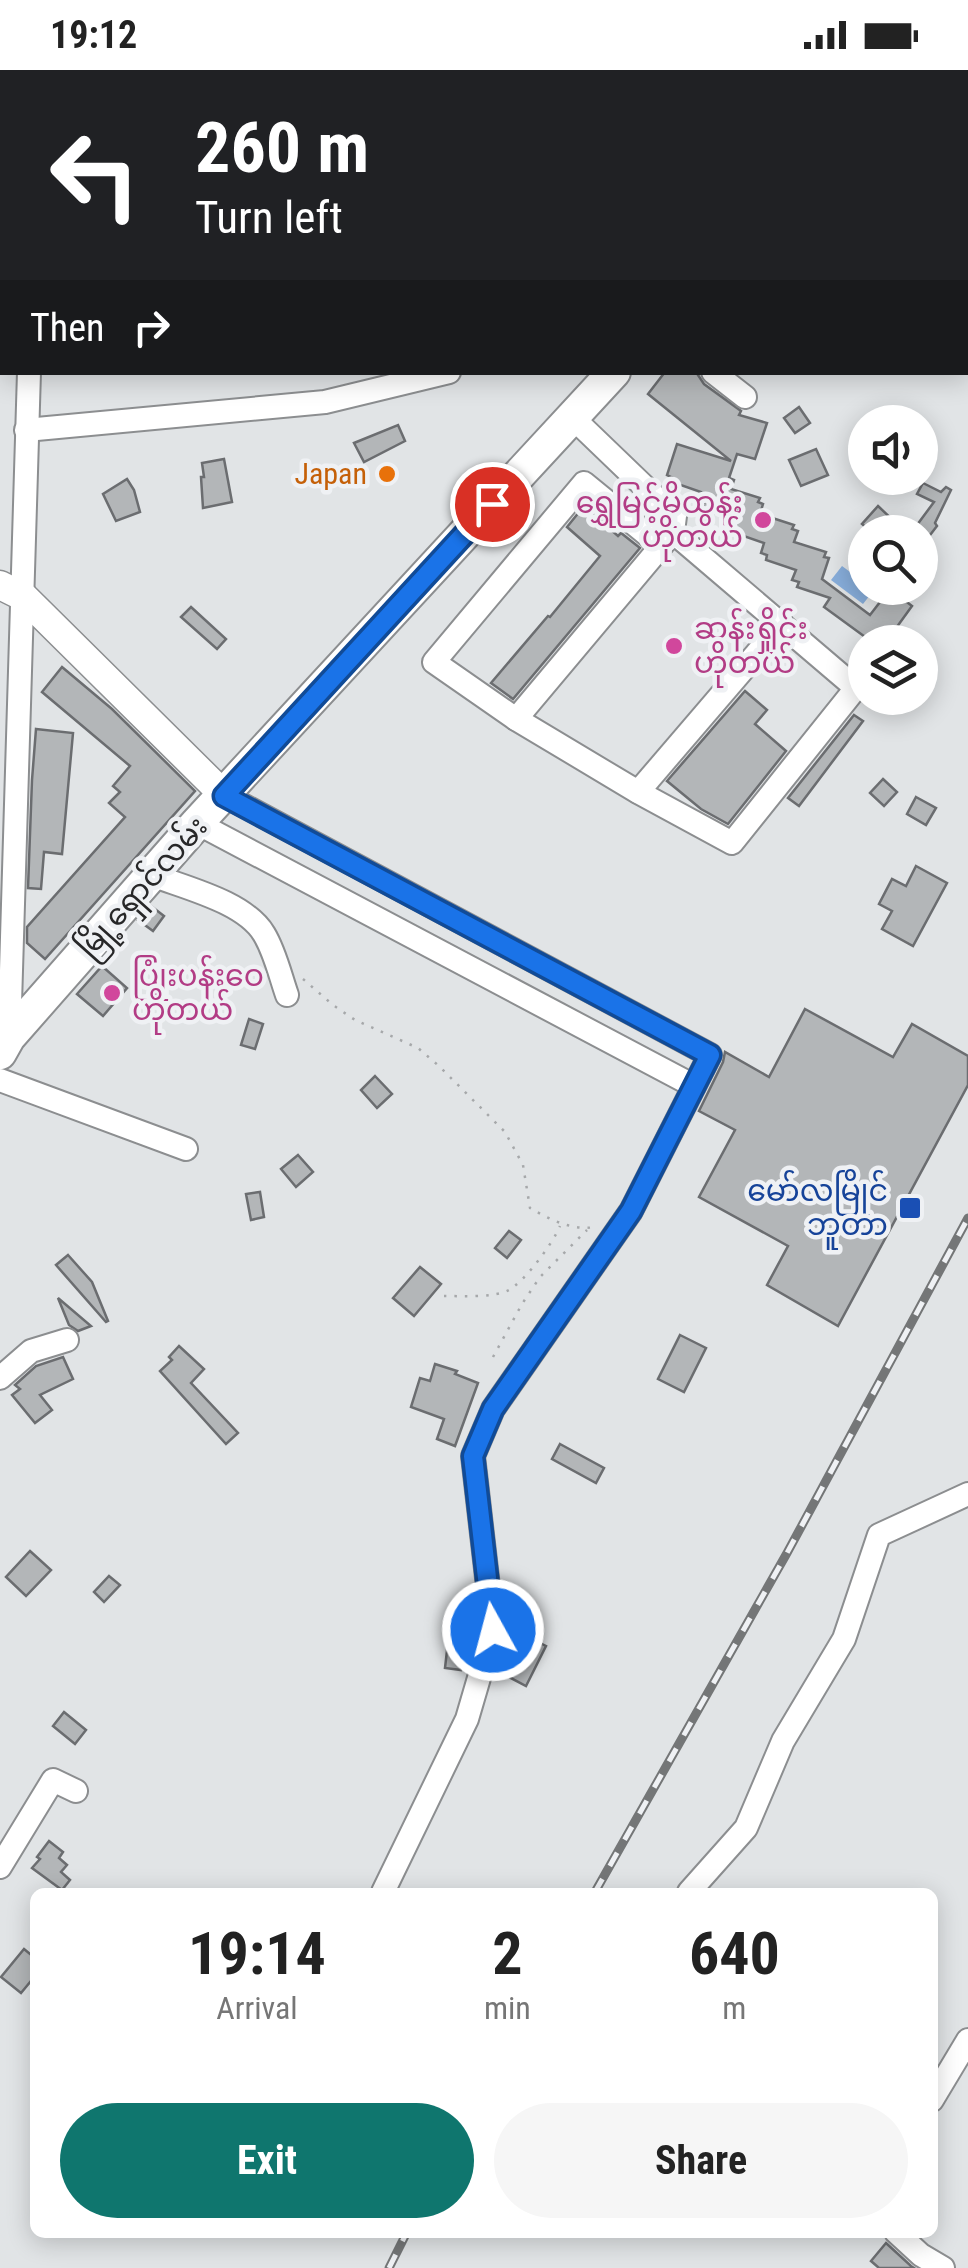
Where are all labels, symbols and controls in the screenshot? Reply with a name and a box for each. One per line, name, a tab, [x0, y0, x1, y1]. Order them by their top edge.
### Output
text: 19:12	[50, 13, 137, 57]
text: 260 m	[195, 107, 369, 189]
icon: left	[30, 110, 160, 240]
text: Turn left	[195, 191, 343, 244]
icon: right	[124, 300, 179, 355]
text: Then	[30, 306, 104, 350]
map controls	[848, 405, 938, 715]
button: sound	[848, 405, 938, 495]
place label: Japan	[294, 456, 367, 491]
pin	[450, 462, 535, 547]
marker: Japan	[376, 463, 398, 485]
icon: arrive	[465, 477, 520, 532]
place label: ရွှေမြင့်မိုထွန်း ဟိုတယ်	[576, 481, 743, 562]
marker: ရွှေမြင့်မိုထွန်း ဟိုတယ်	[752, 509, 774, 531]
button: search	[848, 515, 938, 605]
place label: ဆန်းရှိုင်း ဟိုတယ်	[694, 607, 808, 688]
button: layers	[848, 625, 938, 715]
marker: ဆန်းရှိုင်း ဟိုတယ်	[663, 635, 685, 657]
street label: မြို့ရှောင်လမ်း	[66, 806, 220, 970]
place label: ပြုံးပန်းဝေ ဟိုတယ်	[132, 954, 264, 1035]
marker: ပြုံးပန်းဝေ ဟိုတယ်	[101, 982, 123, 1004]
place label: မော်လမြိုင် ဘူတာ	[747, 1169, 888, 1250]
marker: မော်လမြိုင် ဘူတာ	[897, 1195, 923, 1221]
position arrow	[441, 1578, 545, 1682]
text: 19:14	[188, 1918, 326, 1989]
text: 2	[492, 1918, 523, 1989]
text: 640	[689, 1918, 780, 1989]
text: Arrival	[216, 1989, 298, 2027]
text: min	[484, 1989, 531, 2027]
text: m	[722, 1989, 746, 2027]
button: Exit	[60, 2103, 474, 2218]
button: Share	[494, 2103, 908, 2218]

